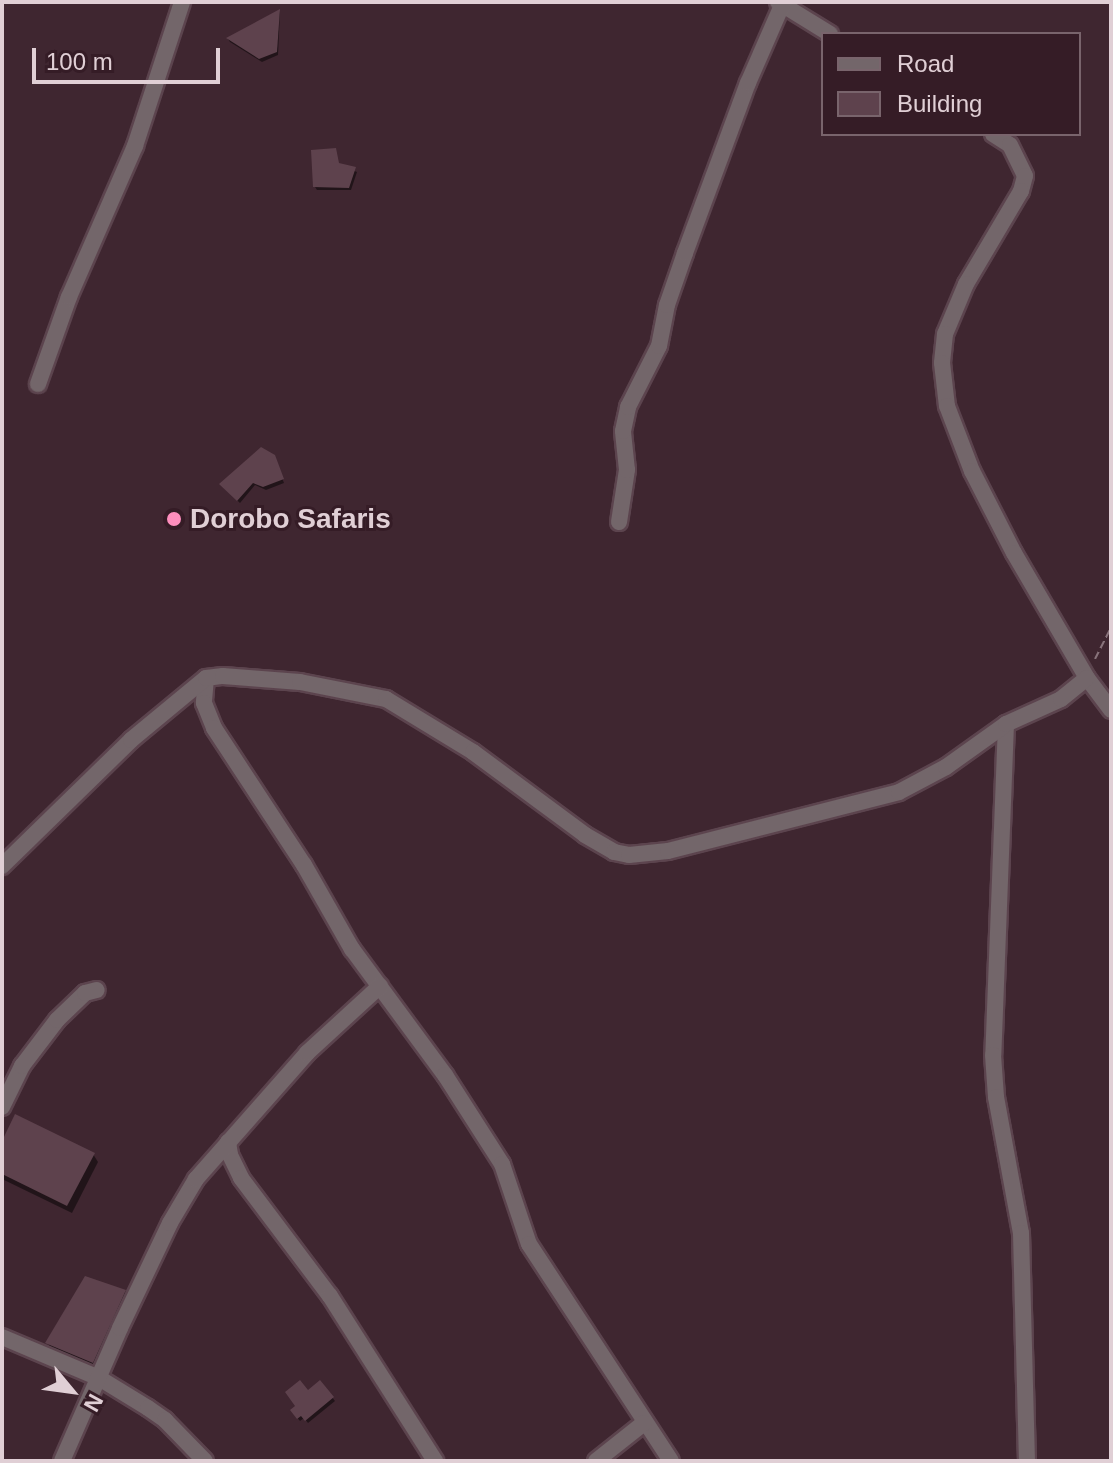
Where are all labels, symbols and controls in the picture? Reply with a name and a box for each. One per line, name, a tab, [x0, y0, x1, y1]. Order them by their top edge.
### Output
scale bar	[36, 32, 224, 82]
legend	[821, 32, 1081, 136]
text: 100 m	[46, 48, 113, 75]
text: Road	[897, 50, 954, 77]
text: Building	[897, 90, 982, 117]
place label: Dorobo Safaris	[190, 502, 391, 536]
marker: Dorobo Safaris	[165, 510, 183, 528]
north arrow	[32, 1351, 112, 1431]
text: N	[79, 1390, 108, 1416]

